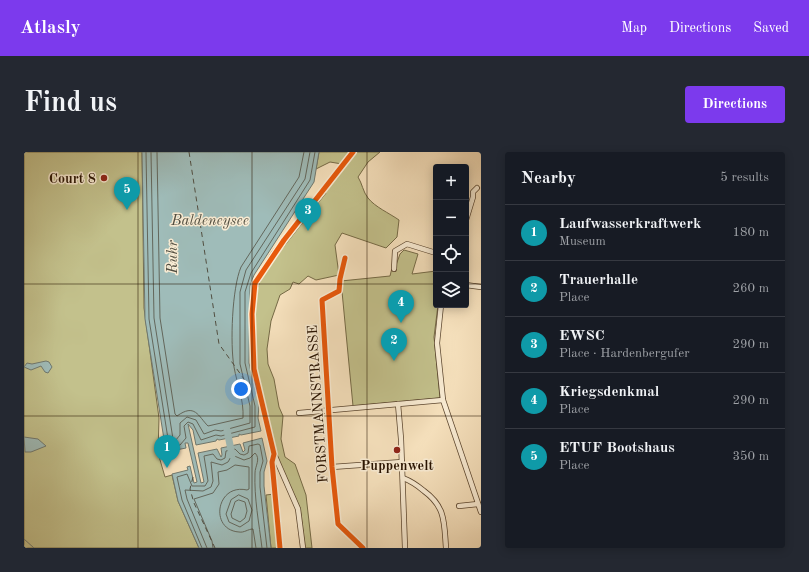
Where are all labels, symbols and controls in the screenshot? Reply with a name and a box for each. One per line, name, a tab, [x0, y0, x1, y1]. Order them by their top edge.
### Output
text: Atlasly	[20, 19, 81, 38]
text: Map	[621, 21, 647, 35]
text: Directions	[669, 21, 731, 35]
text: Saved	[753, 21, 789, 35]
button: Directions	[685, 86, 785, 123]
text: Find us	[24, 90, 117, 118]
map controls	[433, 164, 469, 308]
button: +	[433, 164, 469, 200]
text: Nearby	[521, 170, 576, 187]
text: 5 results	[720, 171, 769, 184]
place label: Court 8	[49, 172, 96, 186]
marker: Court 8	[99, 173, 109, 183]
pin: 5	[114, 177, 140, 210]
pin: 3	[295, 198, 321, 231]
button: −	[433, 200, 469, 236]
water label: Baldeneysee	[170, 214, 249, 229]
text: Laufwasserkraftwerk	[559, 217, 701, 232]
text: 1	[530, 226, 538, 239]
text: 180 m	[732, 226, 769, 239]
text: Museum	[559, 235, 606, 248]
button: locate	[433, 236, 469, 272]
water label: Ruhr	[166, 240, 181, 275]
button: layers	[433, 272, 469, 308]
text: Trauerhalle	[559, 273, 638, 288]
text: 2	[530, 282, 538, 295]
text: 260 m	[732, 282, 769, 295]
pin: 4	[388, 290, 414, 323]
text: Place	[559, 291, 589, 304]
street label: FORSTMANNSTRASSE	[305, 324, 331, 483]
pin: 2	[381, 328, 407, 361]
text: EWSC	[559, 329, 605, 344]
text: 3	[530, 338, 538, 351]
text: 290 m	[732, 338, 769, 351]
text: Place · Hardenbergufer	[559, 347, 690, 360]
your location	[231, 379, 251, 399]
text: Kriegsdenkmal	[559, 385, 659, 400]
text: 4	[530, 394, 538, 407]
text: 290 m	[732, 394, 769, 407]
text: Place	[559, 403, 589, 416]
pin: 1	[154, 435, 180, 468]
text: ETUF Bootshaus	[559, 441, 675, 456]
marker: Puppenwelt	[392, 445, 402, 455]
text: 5	[530, 450, 538, 463]
text: 350 m	[732, 450, 769, 463]
place label: Puppenwelt	[360, 459, 434, 473]
text: Place	[559, 459, 589, 472]

